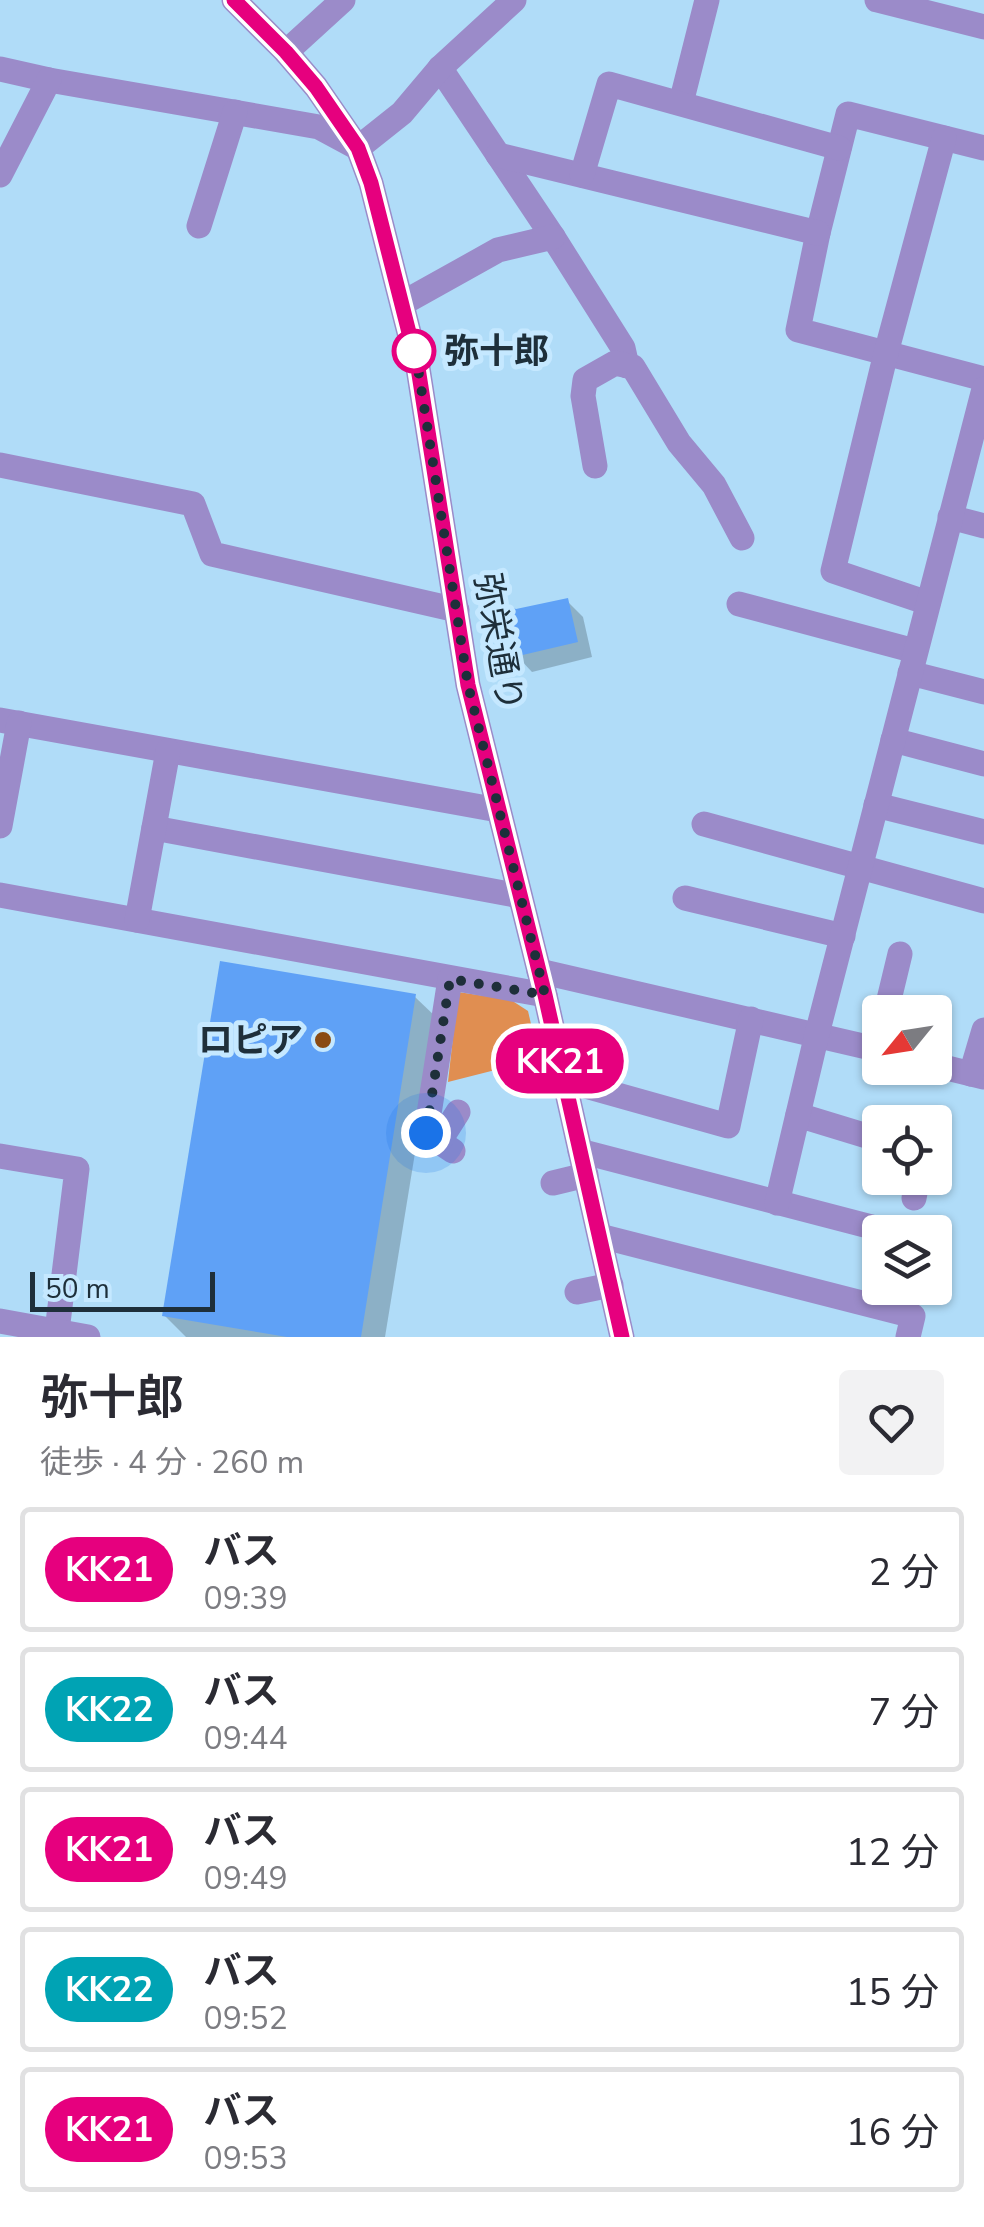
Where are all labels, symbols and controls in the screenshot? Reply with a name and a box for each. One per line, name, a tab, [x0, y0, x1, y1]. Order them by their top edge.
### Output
place label: 弥十郎	[444, 328, 549, 375]
marker: 弥十郎	[393, 330, 435, 372]
street label: 弥栄通り	[463, 569, 534, 715]
north arrow	[862, 995, 952, 1085]
map controls	[862, 995, 952, 1305]
place label: ロピア	[198, 1017, 303, 1064]
line badge: KK21	[490, 1028, 630, 1094]
marker: ロピア	[312, 1029, 334, 1051]
text: KK21	[516, 1038, 604, 1085]
button: locate	[862, 1105, 952, 1195]
your location	[401, 1108, 451, 1158]
button: layers	[862, 1215, 952, 1305]
scale bar	[30, 1267, 215, 1312]
text: 50 m	[45, 1270, 110, 1308]
text: 弥十郎	[40, 1365, 184, 1431]
button: heart	[839, 1370, 944, 1475]
text: 徒歩 · 4 分 · 260 m	[40, 1441, 304, 1484]
text: バス	[203, 1526, 280, 1577]
text: KK21	[65, 1546, 153, 1593]
text: 2 分	[868, 1547, 939, 1598]
text: 09:39	[203, 1577, 288, 1620]
text: バス	[203, 1666, 280, 1717]
text: KK22	[65, 1686, 153, 1733]
text: 7 分	[868, 1687, 939, 1738]
text: 09:44	[203, 1717, 288, 1760]
text: バス	[203, 1806, 280, 1857]
text: KK21	[65, 1826, 153, 1873]
text: 12 分	[846, 1827, 939, 1878]
text: 09:49	[203, 1857, 288, 1900]
text: バス	[203, 1946, 280, 1997]
text: KK22	[65, 1966, 153, 2013]
text: 15 分	[846, 1967, 939, 2018]
text: 09:52	[203, 1997, 288, 2040]
text: バス	[203, 2086, 280, 2137]
text: KK21	[65, 2106, 153, 2153]
text: 16 分	[846, 2107, 939, 2158]
text: 09:53	[203, 2137, 288, 2180]

